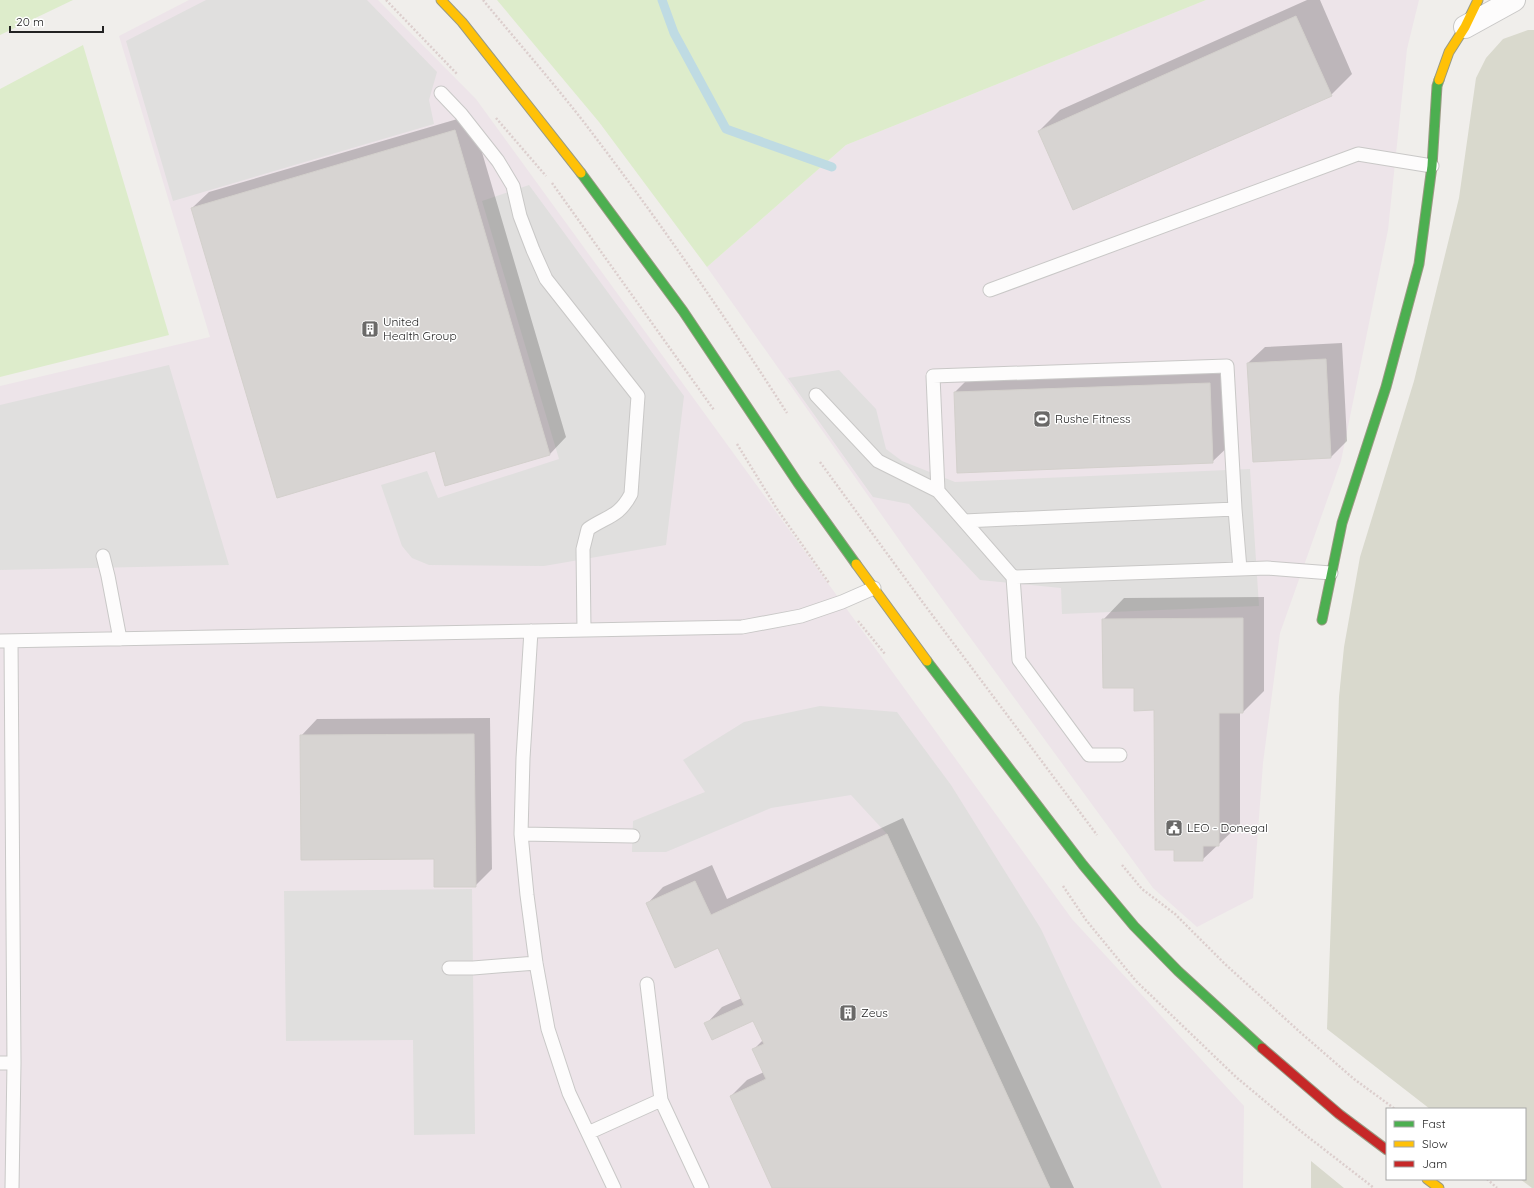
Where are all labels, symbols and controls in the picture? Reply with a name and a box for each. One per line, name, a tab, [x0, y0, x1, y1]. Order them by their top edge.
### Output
scale bar	[10, 8, 103, 34]
text: 20 m	[16, 14, 44, 29]
place label: United Health Group	[383, 314, 457, 343]
building icon: United Health Group	[360, 319, 380, 339]
sports icon: Rushe Fitness	[1032, 409, 1052, 429]
place label: Rushe Fitness	[1055, 411, 1131, 426]
public building icon: LEO - Donegal	[1164, 818, 1184, 838]
place label: LEO - Donegal	[1187, 820, 1268, 835]
building icon: Zeus	[838, 1003, 858, 1023]
place label: Zeus	[861, 1005, 888, 1020]
legend	[1386, 1108, 1526, 1180]
text: Fast	[1422, 1116, 1446, 1131]
text: Slow	[1422, 1136, 1448, 1151]
text: Jam	[1422, 1156, 1447, 1171]

